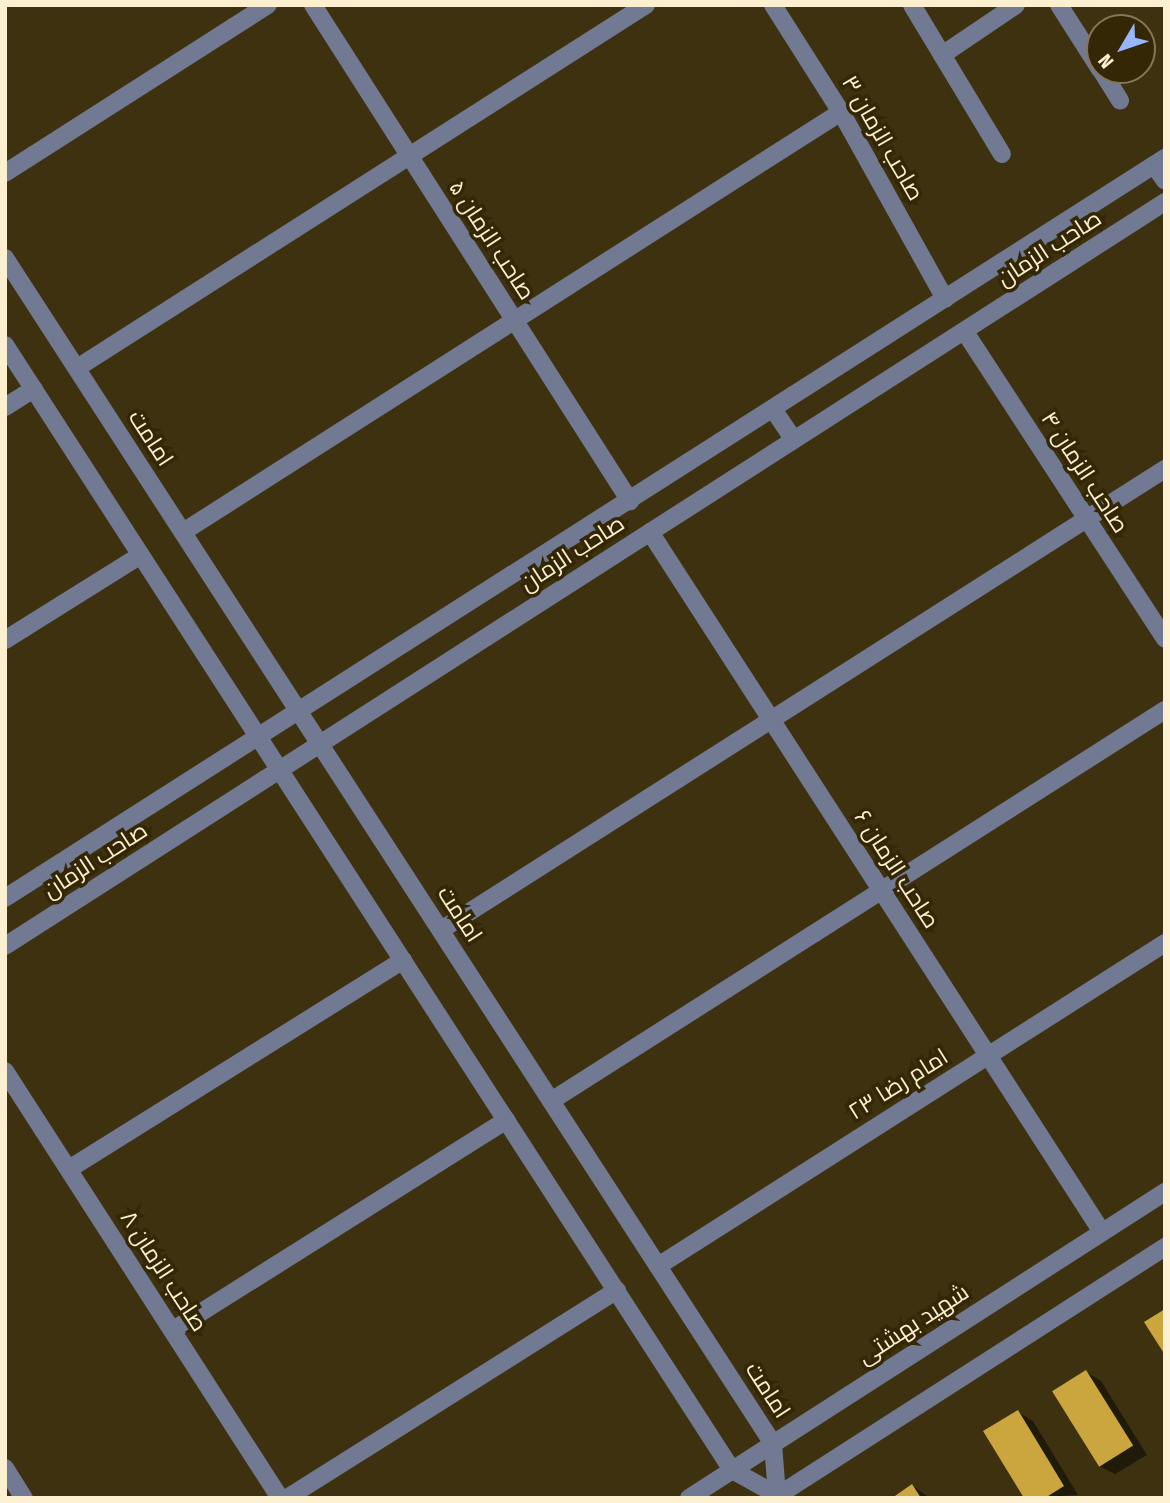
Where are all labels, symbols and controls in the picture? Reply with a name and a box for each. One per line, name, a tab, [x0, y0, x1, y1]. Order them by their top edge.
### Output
north arrow	[1086, 14, 1156, 84]
text: N	[1093, 50, 1118, 73]
street label: صاحب الزمان ۳	[836, 71, 930, 205]
street label: صاحب الزمان ۵	[443, 175, 541, 305]
street label: صاحب الزمان	[992, 204, 1106, 292]
street label: امامت	[123, 405, 179, 471]
street label: صاحب الزمان ۴	[1035, 406, 1135, 538]
street label: صاحب الزمان	[515, 509, 629, 597]
street label: صاحب الزمان ۶	[849, 805, 945, 933]
street label: صاحب الزمان	[38, 816, 152, 904]
street label: امامت	[432, 881, 488, 947]
street label: امام رضا ۲۳	[843, 1043, 953, 1125]
street label: صاحب الزمان ۸	[115, 1205, 213, 1337]
street label: شهید بهشتی	[852, 1278, 974, 1370]
street label: امامت	[740, 1357, 796, 1423]

